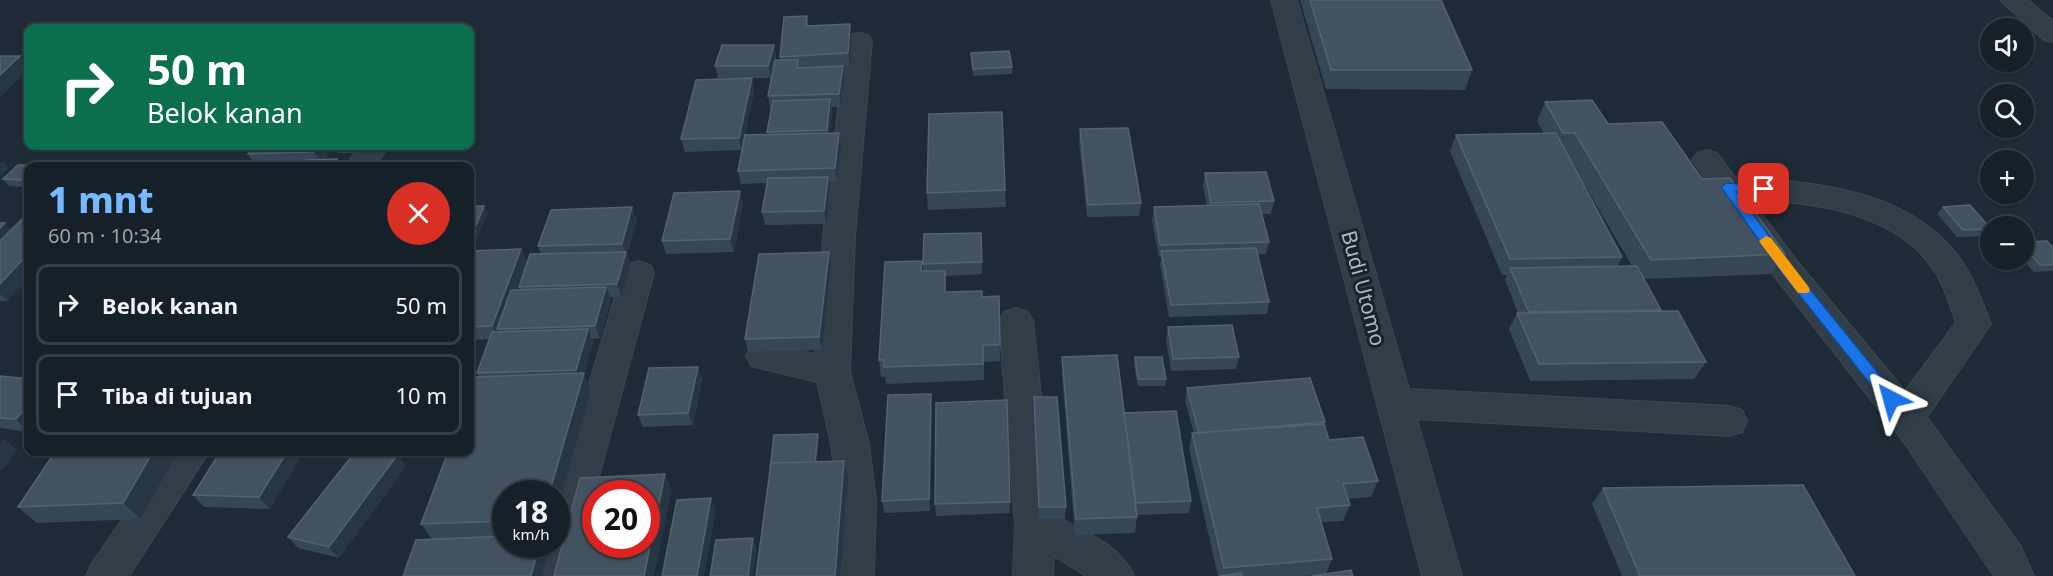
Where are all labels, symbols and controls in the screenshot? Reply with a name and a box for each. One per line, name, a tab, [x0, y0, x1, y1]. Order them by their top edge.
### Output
map controls	[1980, 18, 2034, 270]
button: sound	[1980, 18, 2034, 72]
text: 50 m	[147, 40, 247, 97]
icon: right	[48, 48, 126, 126]
button: search	[1980, 84, 2034, 138]
text: Belok kanan	[147, 94, 303, 131]
button: +	[1980, 150, 2034, 204]
pin	[1738, 163, 1789, 214]
icon: arrive	[1747, 172, 1780, 205]
text: 1 mnt	[48, 175, 153, 224]
button: close	[387, 182, 450, 245]
button: −	[1980, 216, 2034, 270]
text: 60 m · 10:34	[48, 222, 162, 249]
street label: Budi Utomo	[1335, 227, 1393, 349]
icon: right	[51, 288, 84, 321]
text: Belok kanan	[102, 290, 238, 320]
text: 50 m	[396, 290, 447, 320]
position arrow	[1859, 367, 1923, 431]
icon: arrive	[51, 378, 84, 411]
text: Tiba di tujuan	[102, 380, 252, 410]
text: 10 m	[396, 380, 447, 410]
speed limit sign: 20	[582, 480, 660, 558]
text: 18	[514, 491, 548, 532]
text: km/h	[513, 524, 549, 544]

